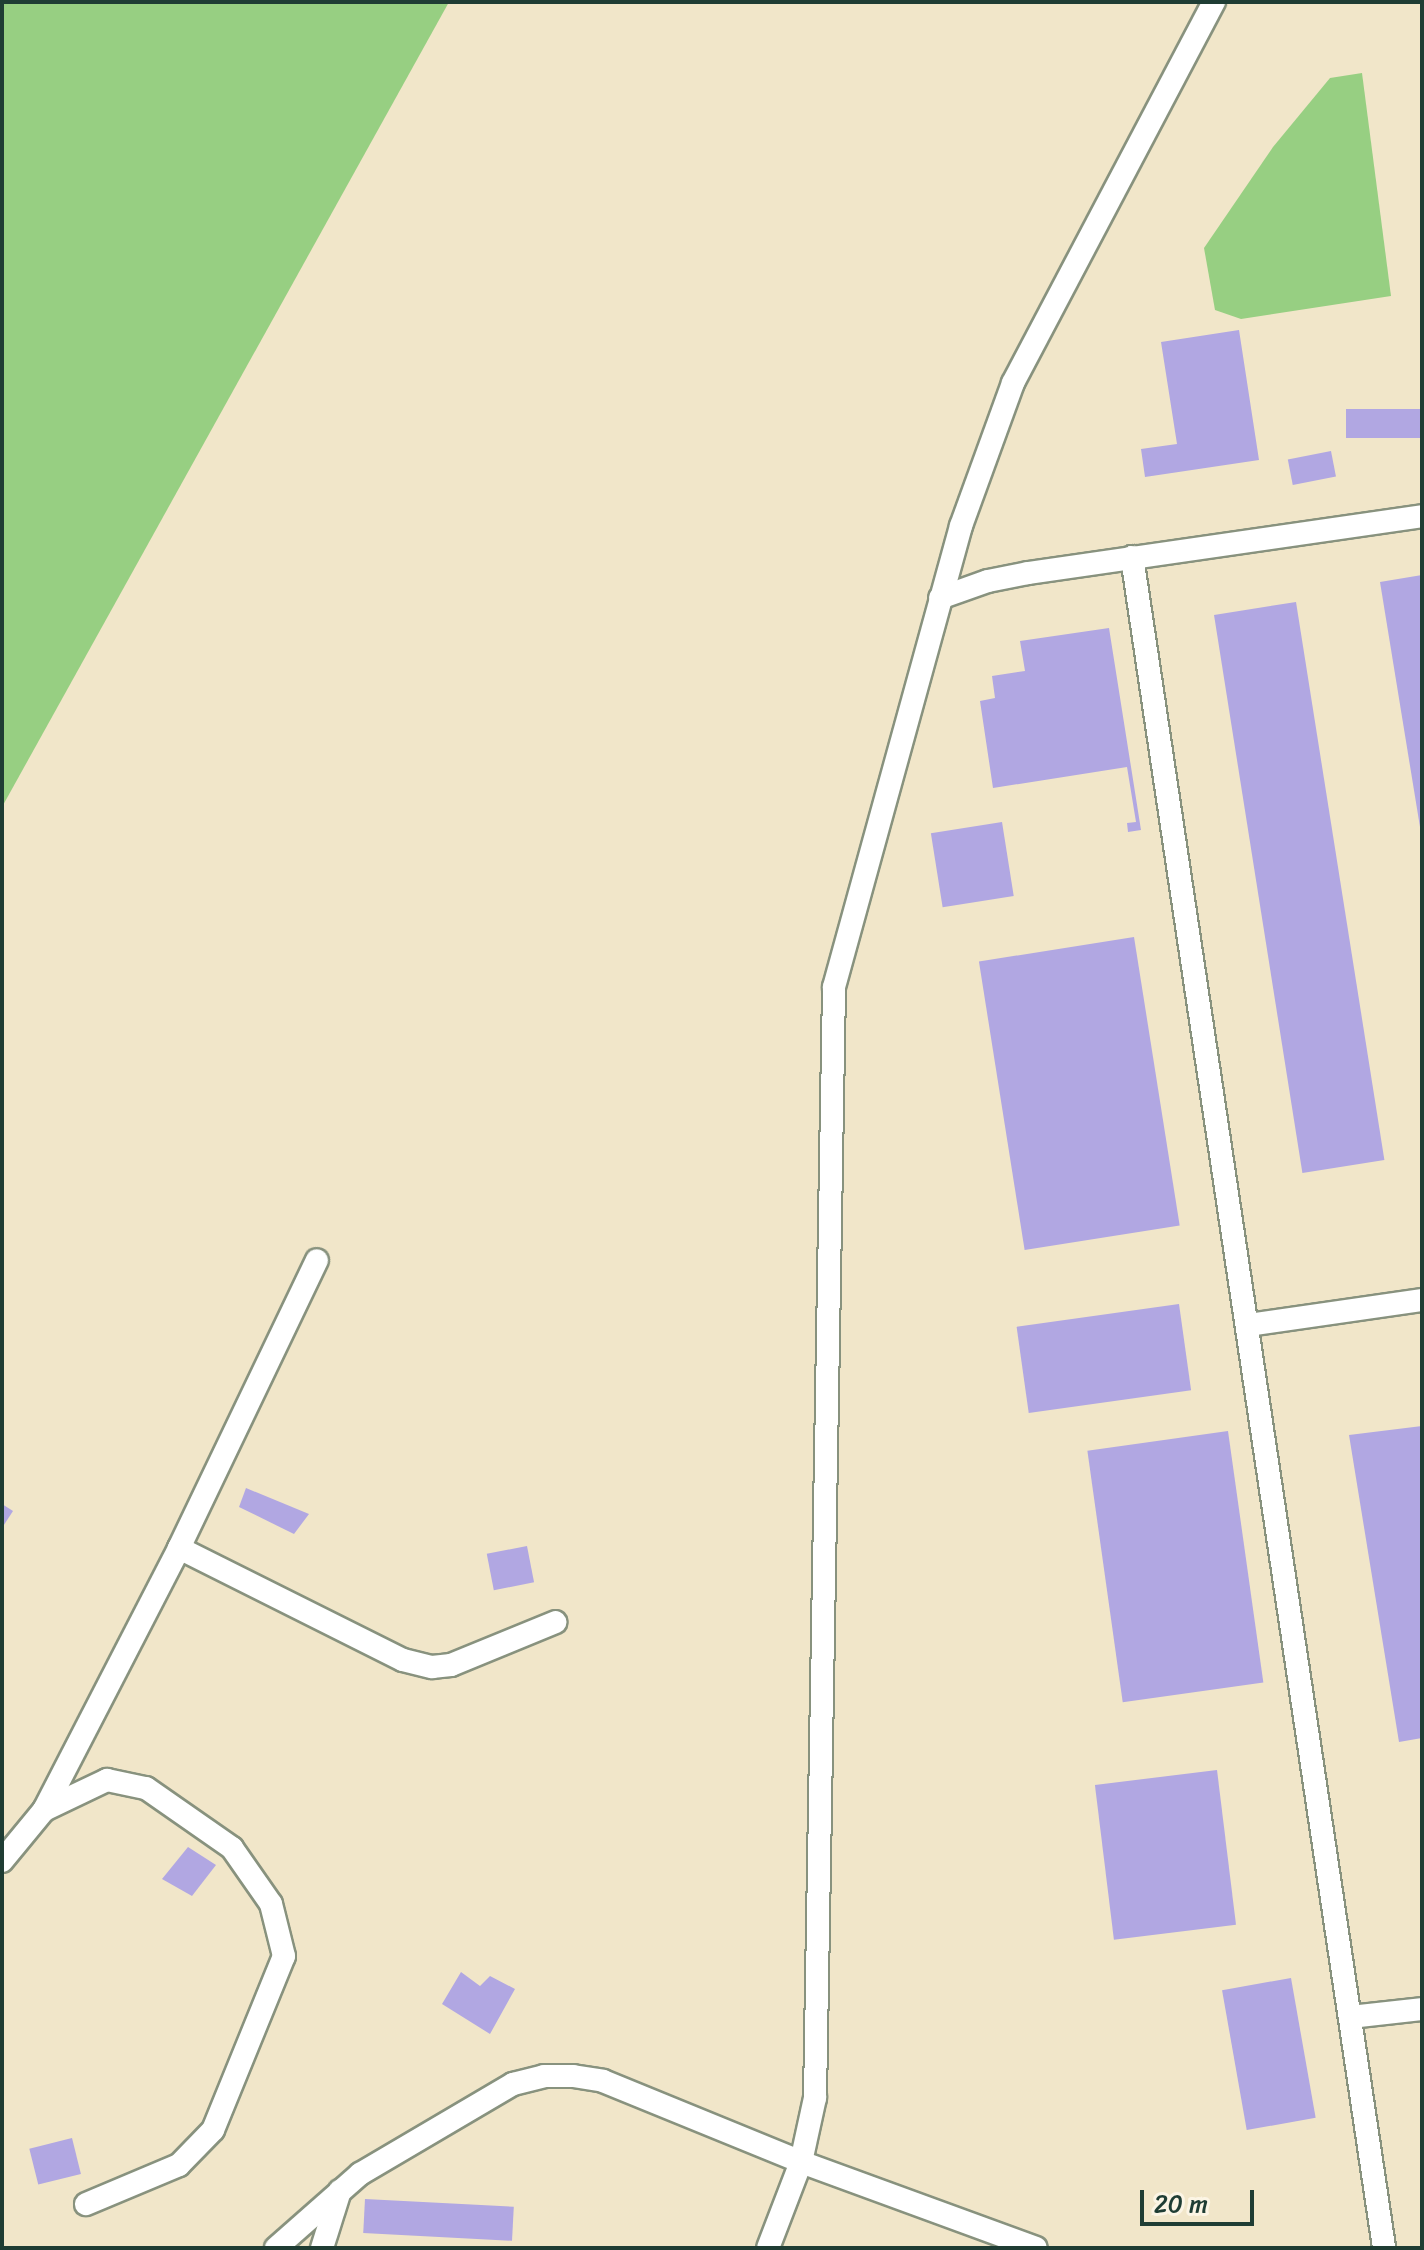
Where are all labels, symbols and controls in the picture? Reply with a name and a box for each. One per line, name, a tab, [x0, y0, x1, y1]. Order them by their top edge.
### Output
scale bar	[1144, 2174, 1258, 2224]
text: 20 m	[1154, 2183, 1208, 2225]

